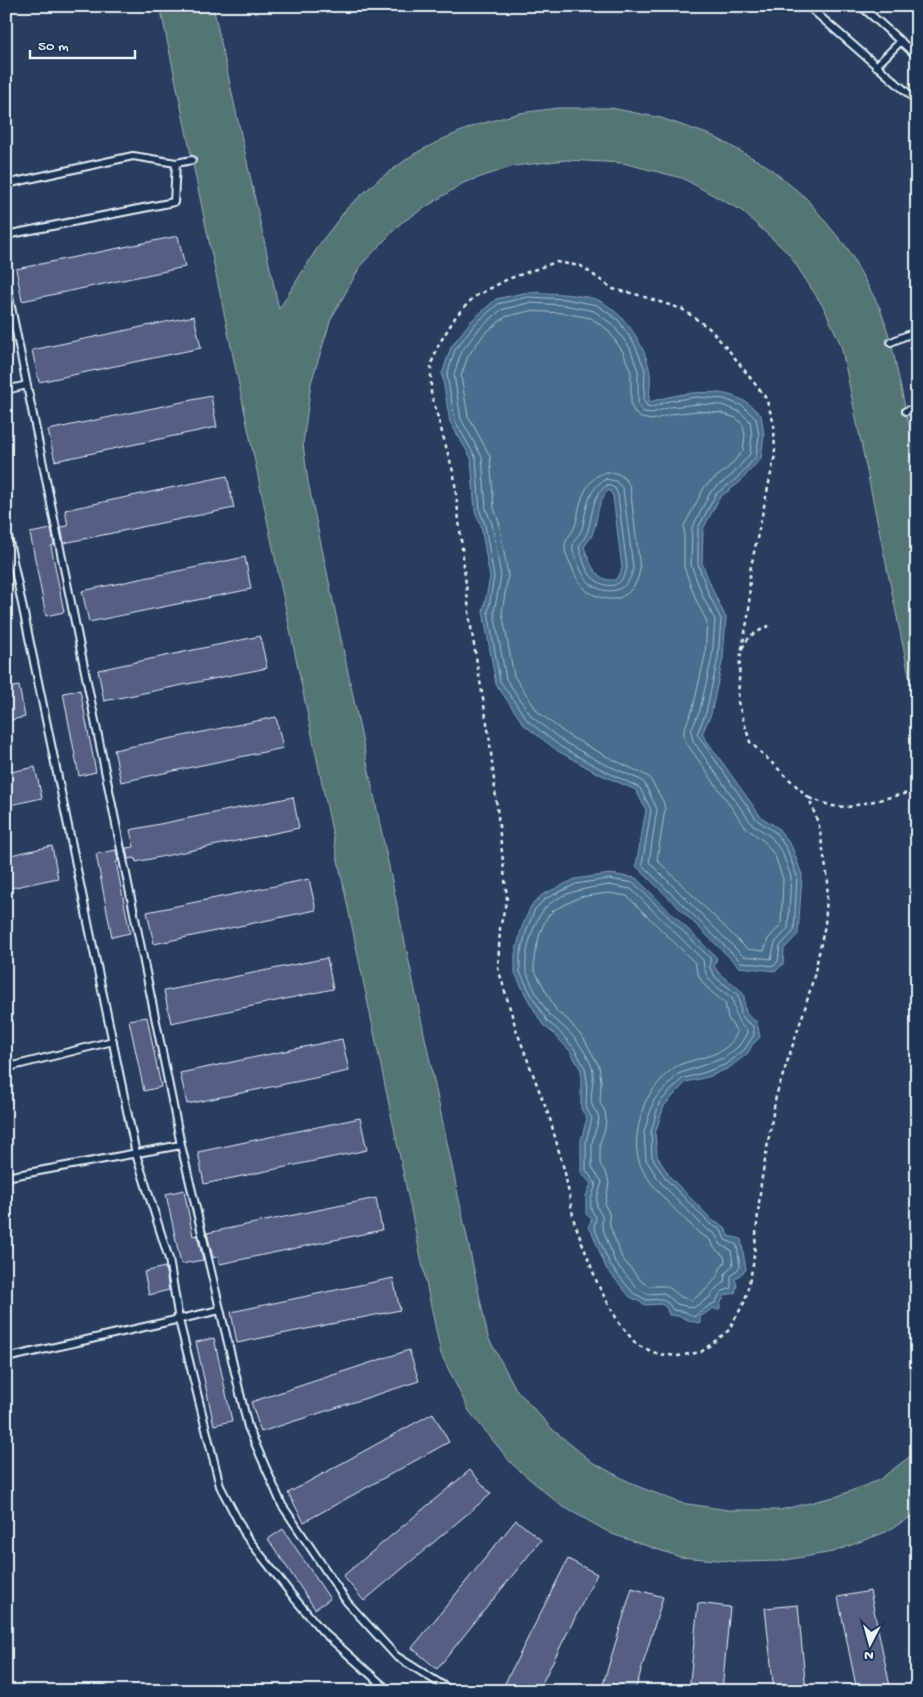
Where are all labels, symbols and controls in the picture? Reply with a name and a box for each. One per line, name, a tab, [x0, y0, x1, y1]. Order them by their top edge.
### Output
scale bar	[30, 28, 135, 60]
text: 50 m	[38, 38, 69, 56]
north arrow	[846, 1620, 896, 1670]
text: N	[863, 1646, 874, 1663]

